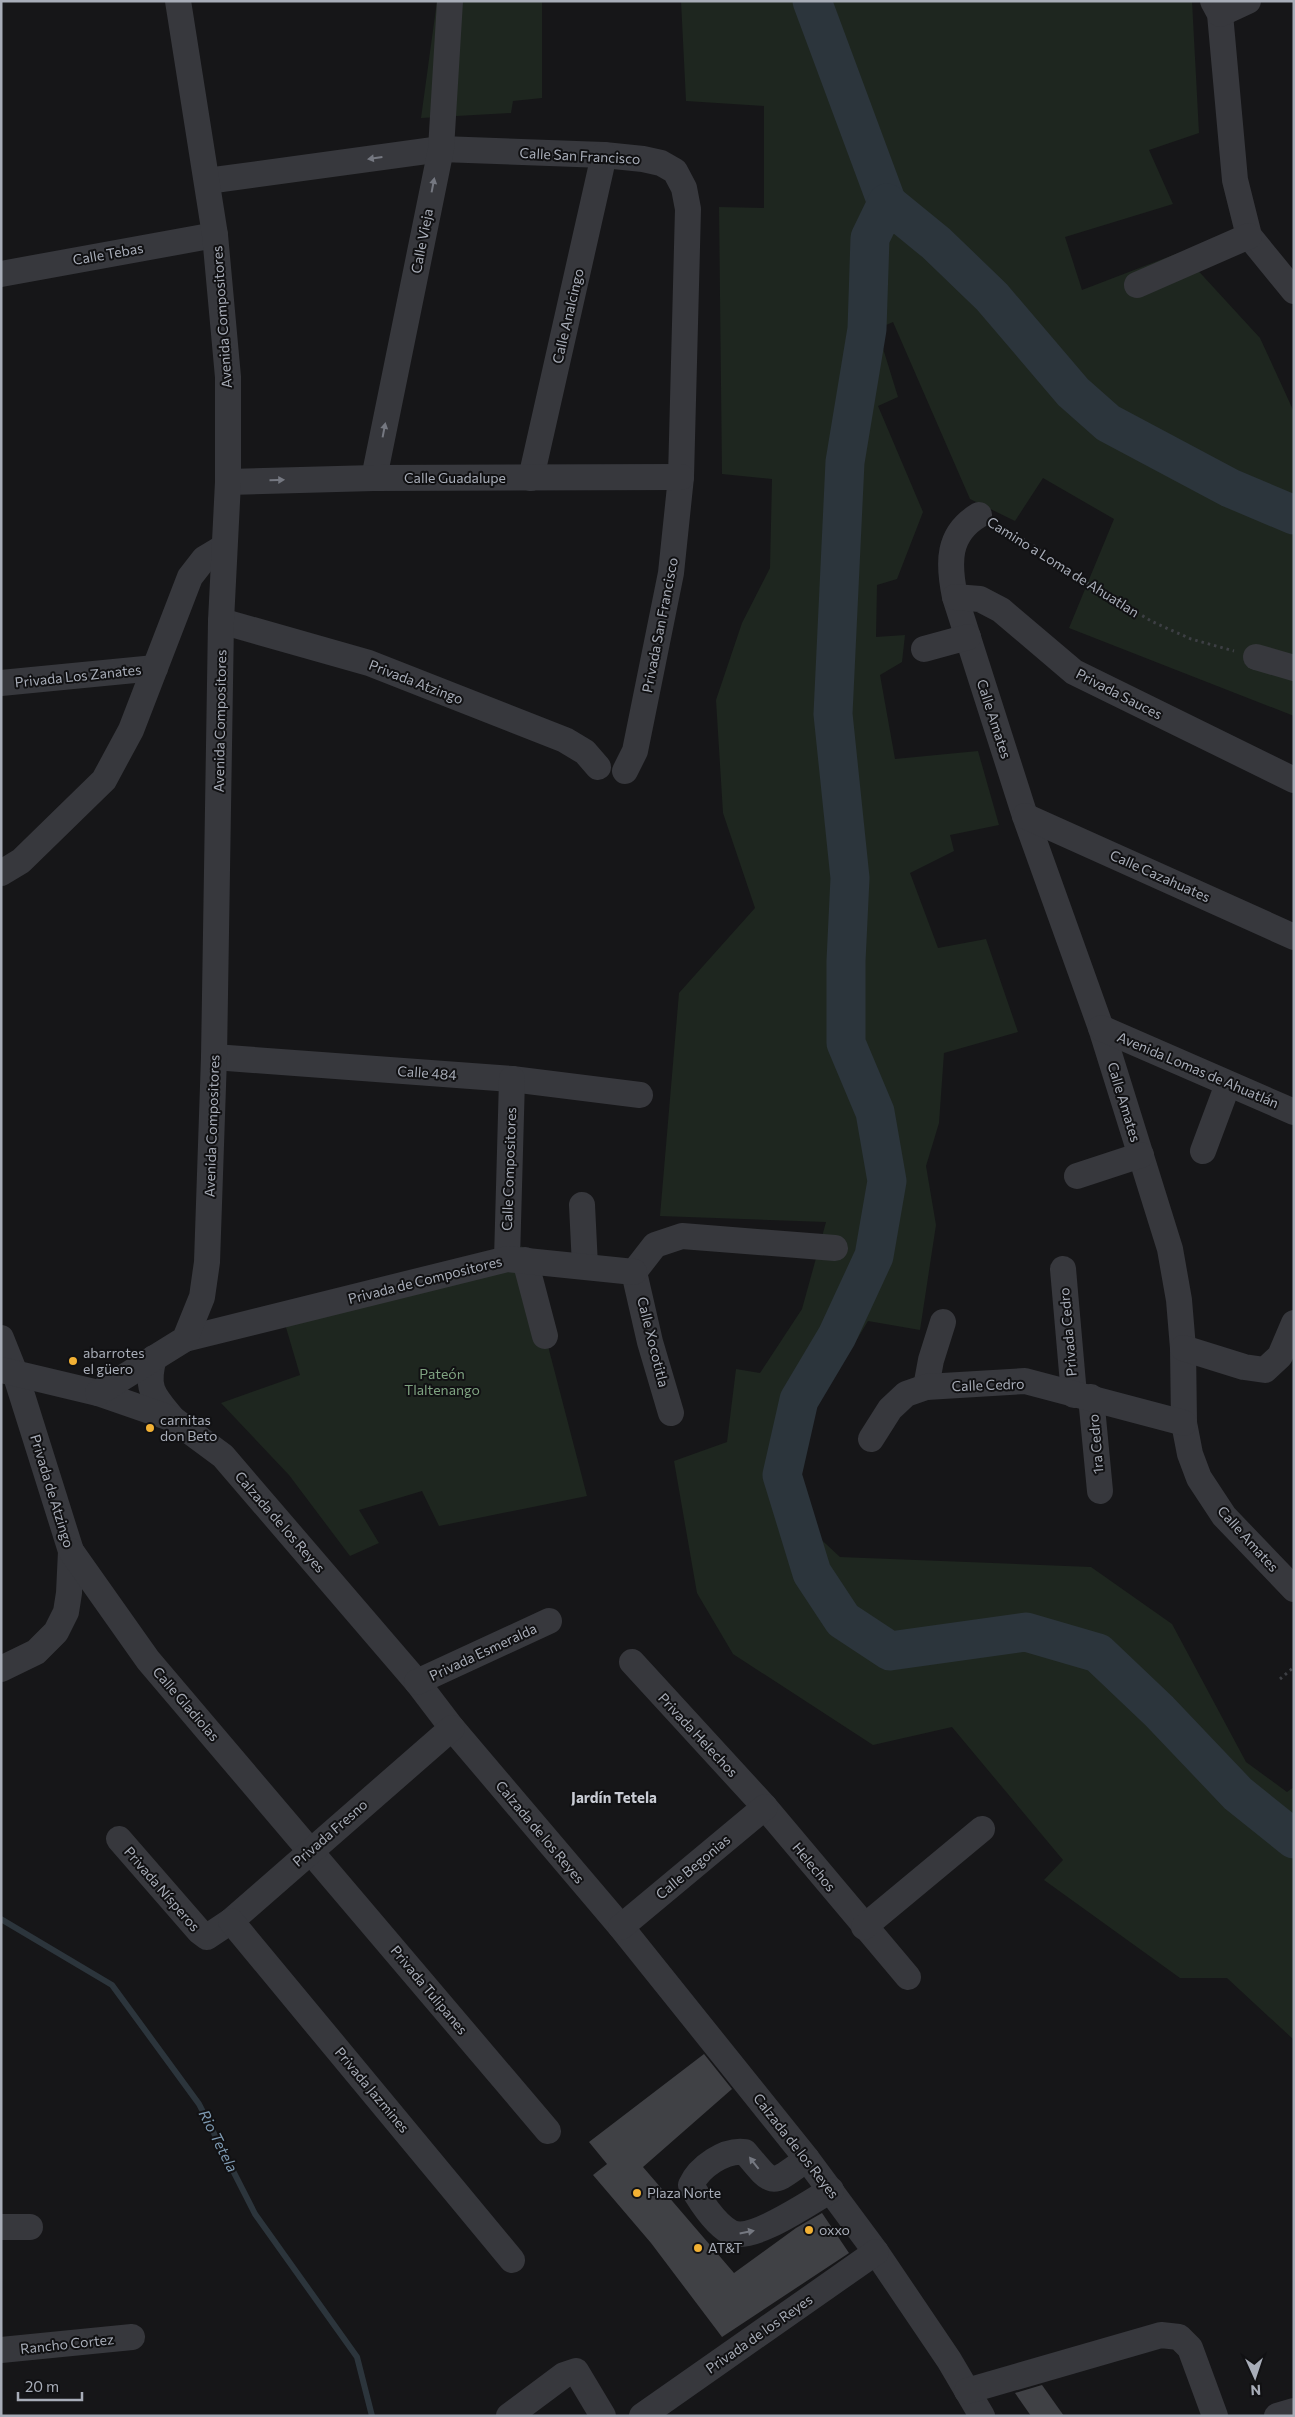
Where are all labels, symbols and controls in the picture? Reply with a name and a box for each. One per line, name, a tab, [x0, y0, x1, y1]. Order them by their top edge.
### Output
street label: Calle San Francisco	[519, 144, 641, 167]
one-way arrow	[367, 155, 383, 163]
one-way arrow	[430, 177, 438, 193]
street label: Calle Vieja	[407, 207, 436, 275]
street label: Calle Tebas	[71, 239, 145, 268]
street label: Avenida Compositores	[208, 245, 235, 389]
street label: Calle Analcingo	[548, 267, 587, 365]
one-way arrow	[380, 423, 388, 438]
street label: Calle Guadalupe	[404, 469, 506, 486]
one-way arrow	[269, 476, 285, 484]
street label: Camino a Loma de Ahuatlan	[984, 513, 1142, 620]
street label: Privada San Francisco	[638, 556, 681, 694]
street label: Avenida Compositores	[210, 649, 229, 793]
street label: Privada Atzingo	[367, 656, 466, 707]
street label: Privada Los Zanates	[14, 660, 142, 691]
street label: Privada Sauces	[1073, 665, 1165, 723]
street label: Calle Amates	[974, 677, 1015, 761]
street label: Calle Cazahuates	[1107, 846, 1213, 905]
street label: Avenida Lomas de Ahuatlán	[1115, 1028, 1281, 1111]
street label: Avenida Compositores	[201, 1054, 222, 1198]
street label: Calle Amates	[1104, 1060, 1145, 1144]
street label: Calle 484	[397, 1062, 458, 1083]
street label: Calle Compositores	[498, 1107, 519, 1231]
street label: Privada de Compositores	[346, 1252, 504, 1307]
street label: Privada Cedro	[1055, 1287, 1080, 1377]
street label: Calle Xocotitla	[634, 1295, 673, 1389]
place label: abarrotes el güero	[83, 1344, 145, 1377]
marker: abarrotes el güero	[67, 1355, 79, 1367]
park label: Pateón Tlaltenango	[404, 1365, 480, 1398]
street label: Calle Cedro	[951, 1375, 1025, 1394]
place label: carnitas don Beto	[160, 1411, 217, 1444]
street label: 1ra Cedro	[1084, 1413, 1107, 1475]
marker: carnitas don Beto	[144, 1422, 156, 1434]
street label: Privada de Atzingo	[27, 1432, 78, 1550]
street label: Calzada de los Reyes	[232, 1468, 329, 1576]
street label: Calle Amates	[1214, 1502, 1282, 1575]
street label: Privada Esmeralda	[426, 1619, 539, 1684]
street label: Calle Gladiolas	[150, 1663, 223, 1744]
street label: Privada Helechos	[655, 1689, 742, 1780]
street label: Calzada de los Reyes	[493, 1777, 588, 1886]
district label: Jardín Tetela	[571, 1788, 657, 1806]
street label: Privada Fresno	[289, 1795, 371, 1870]
street label: Calle Begonias	[652, 1831, 733, 1903]
street label: Helechos	[789, 1839, 840, 1894]
street label: Privada Nísperos	[121, 1843, 204, 1934]
street label: Privada Tulipanes	[387, 1942, 471, 2038]
street label: Privada Jazmines	[332, 2043, 413, 2136]
street label: Calzada de los Reyes	[750, 2090, 843, 2202]
water label: Rio Tetela	[196, 2106, 242, 2175]
one-way arrow	[749, 2157, 760, 2170]
place label: Plaza Norte	[647, 2184, 721, 2201]
marker: Plaza Norte	[631, 2187, 643, 2199]
place label: oxxo	[819, 2221, 850, 2238]
marker: oxxo	[803, 2224, 815, 2236]
one-way arrow	[740, 2228, 756, 2236]
place label: AT&T	[708, 2239, 742, 2256]
marker: AT&T	[692, 2242, 704, 2254]
street label: Privada de los Reyes	[702, 2290, 815, 2377]
street label: Rancho Cortez	[19, 2330, 115, 2357]
north arrow	[1230, 2352, 1280, 2402]
scale bar	[18, 2370, 81, 2402]
text: 20 m	[25, 2377, 59, 2395]
text: N	[1250, 2382, 1261, 2399]

